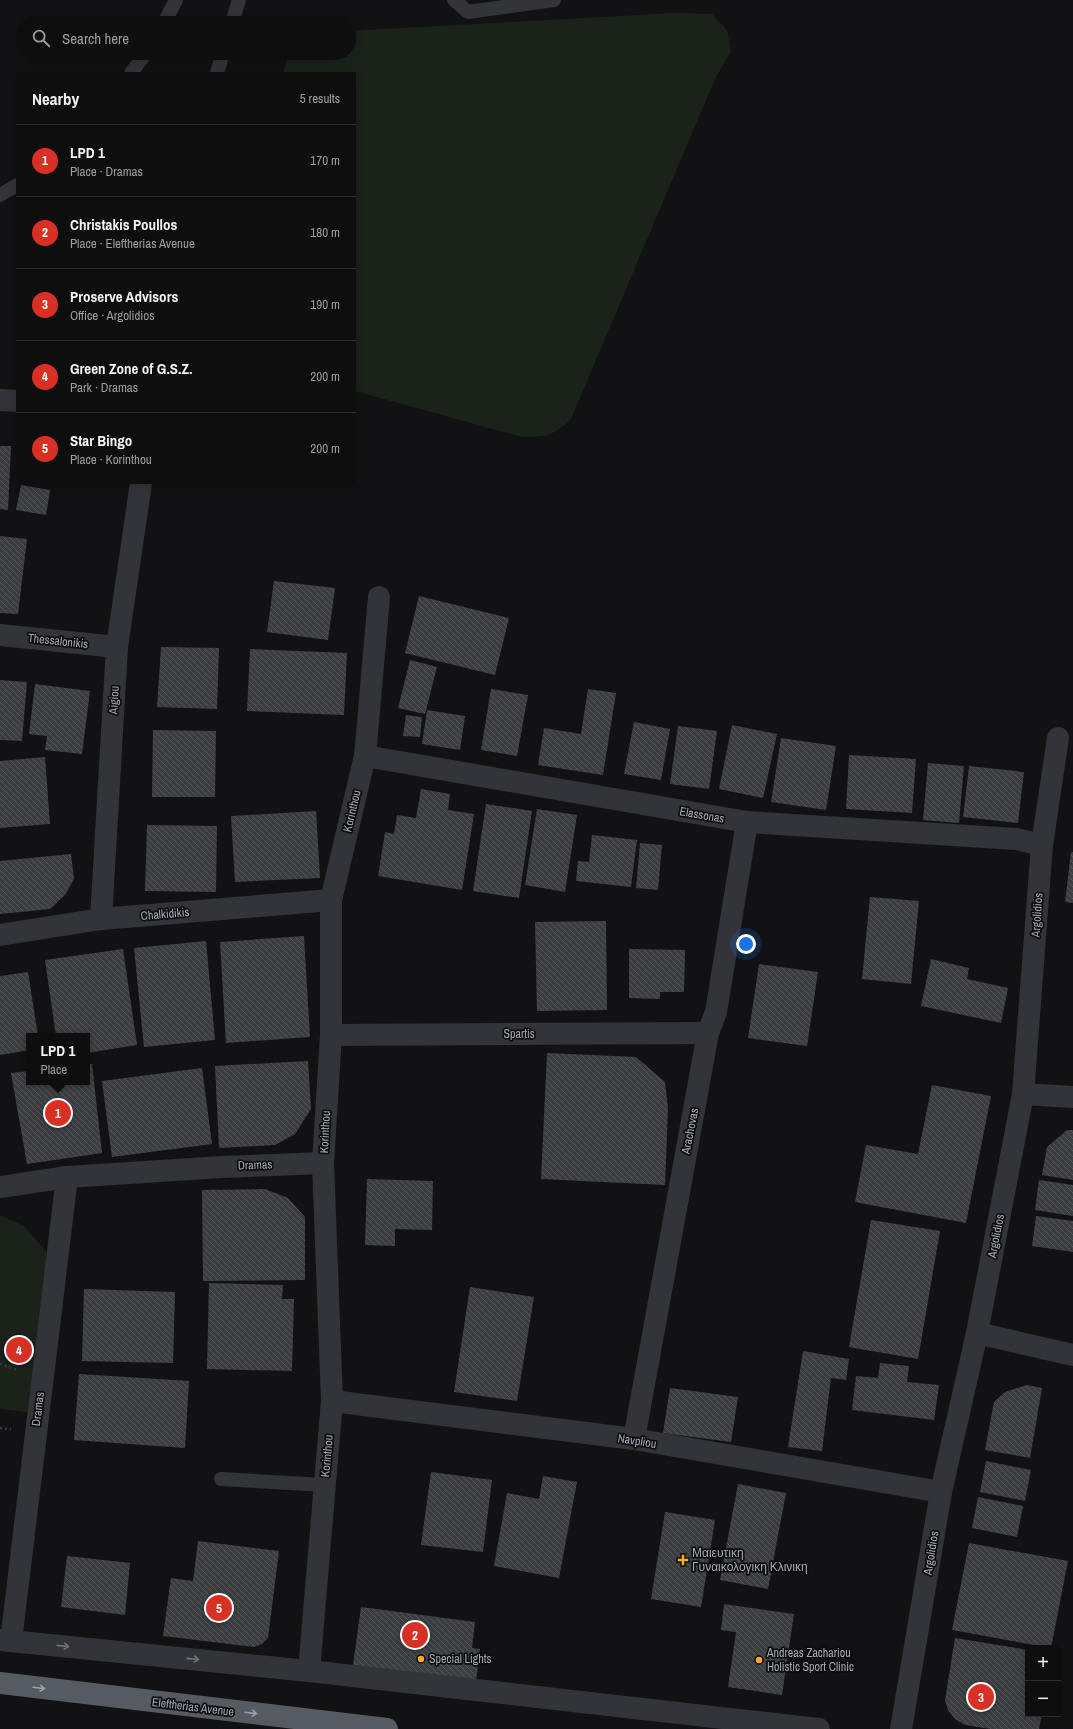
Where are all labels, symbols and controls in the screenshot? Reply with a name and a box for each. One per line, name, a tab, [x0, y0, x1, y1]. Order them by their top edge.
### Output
search box	[16, 16, 356, 60]
icon: search	[30, 27, 52, 49]
text: Search here	[62, 28, 129, 49]
text: Nearby	[32, 87, 79, 110]
text: 5 results	[300, 90, 340, 107]
text: LPD 1	[70, 142, 105, 163]
text: 1	[42, 152, 48, 169]
text: 170 m	[310, 152, 340, 169]
text: Place · Dramas	[70, 163, 143, 180]
text: Christakis Poullos	[70, 214, 177, 235]
text: 2	[42, 224, 48, 241]
text: 180 m	[310, 224, 340, 241]
text: Place · Eleftherias Avenue	[70, 235, 195, 252]
text: Proserve Advisors	[70, 286, 178, 307]
text: 3	[42, 296, 48, 313]
text: 190 m	[310, 296, 340, 313]
text: Office · Argolidios	[70, 307, 155, 324]
text: Green Zone of G.S.Z.	[70, 358, 192, 379]
text: 4	[42, 368, 48, 385]
text: 200 m	[310, 368, 340, 385]
text: Park · Dramas	[70, 379, 138, 396]
text: Star Bingo	[70, 430, 132, 451]
text: 5	[42, 440, 48, 457]
text: 200 m	[310, 440, 340, 457]
text: Place · Korinthou	[70, 451, 152, 468]
street label: Thessalonikis	[27, 630, 89, 652]
street label: Aigiou	[105, 685, 123, 716]
street label: Korinthou	[339, 788, 365, 834]
street label: Elassonas	[678, 803, 726, 827]
street label: Argolidios	[1027, 892, 1047, 939]
street label: Chalkidikis	[140, 904, 190, 924]
your location	[736, 934, 756, 954]
street label: Spartis	[503, 1026, 535, 1042]
popup	[26, 1033, 90, 1085]
text: LPD 1	[41, 1040, 75, 1061]
text: Place	[41, 1061, 67, 1078]
pin: 1	[45, 1098, 71, 1128]
street label: Arachovas	[678, 1107, 702, 1156]
street label: Korinthou	[316, 1110, 334, 1154]
street label: Dramas	[238, 1156, 273, 1174]
street label: Argolidios	[984, 1213, 1008, 1260]
pin: 4	[6, 1335, 32, 1365]
street label: Dramas	[28, 1391, 48, 1427]
street label: Navpliou	[617, 1430, 657, 1452]
street label: Korinthou	[317, 1434, 337, 1478]
street label: Argolidios	[919, 1530, 942, 1577]
place label: Μαιευτικη Γυναικολογικη Κλινικη	[692, 1545, 808, 1575]
marker: Μαιευτικη Γυναικολογικη Κλινικη	[677, 1554, 689, 1566]
pin: 5	[206, 1593, 232, 1623]
pin: 2	[402, 1620, 428, 1650]
one-way arrow	[56, 1643, 69, 1650]
place label: Andreas Zachariou Holistic Sport Clinic	[766, 1645, 854, 1675]
map controls	[1025, 1645, 1061, 1717]
button: +	[1025, 1645, 1061, 1681]
place label: Special Lights	[429, 1651, 491, 1667]
marker: Special Lights	[416, 1654, 426, 1664]
marker: Andreas Zachariou Holistic Sport Clinic	[754, 1655, 764, 1665]
one-way arrow	[186, 1656, 199, 1663]
button: −	[1025, 1681, 1061, 1717]
pin: 3	[968, 1682, 994, 1712]
one-way arrow	[32, 1684, 45, 1692]
street label: Eleftherias Avenue	[151, 1694, 235, 1720]
one-way arrow	[244, 1709, 257, 1717]

